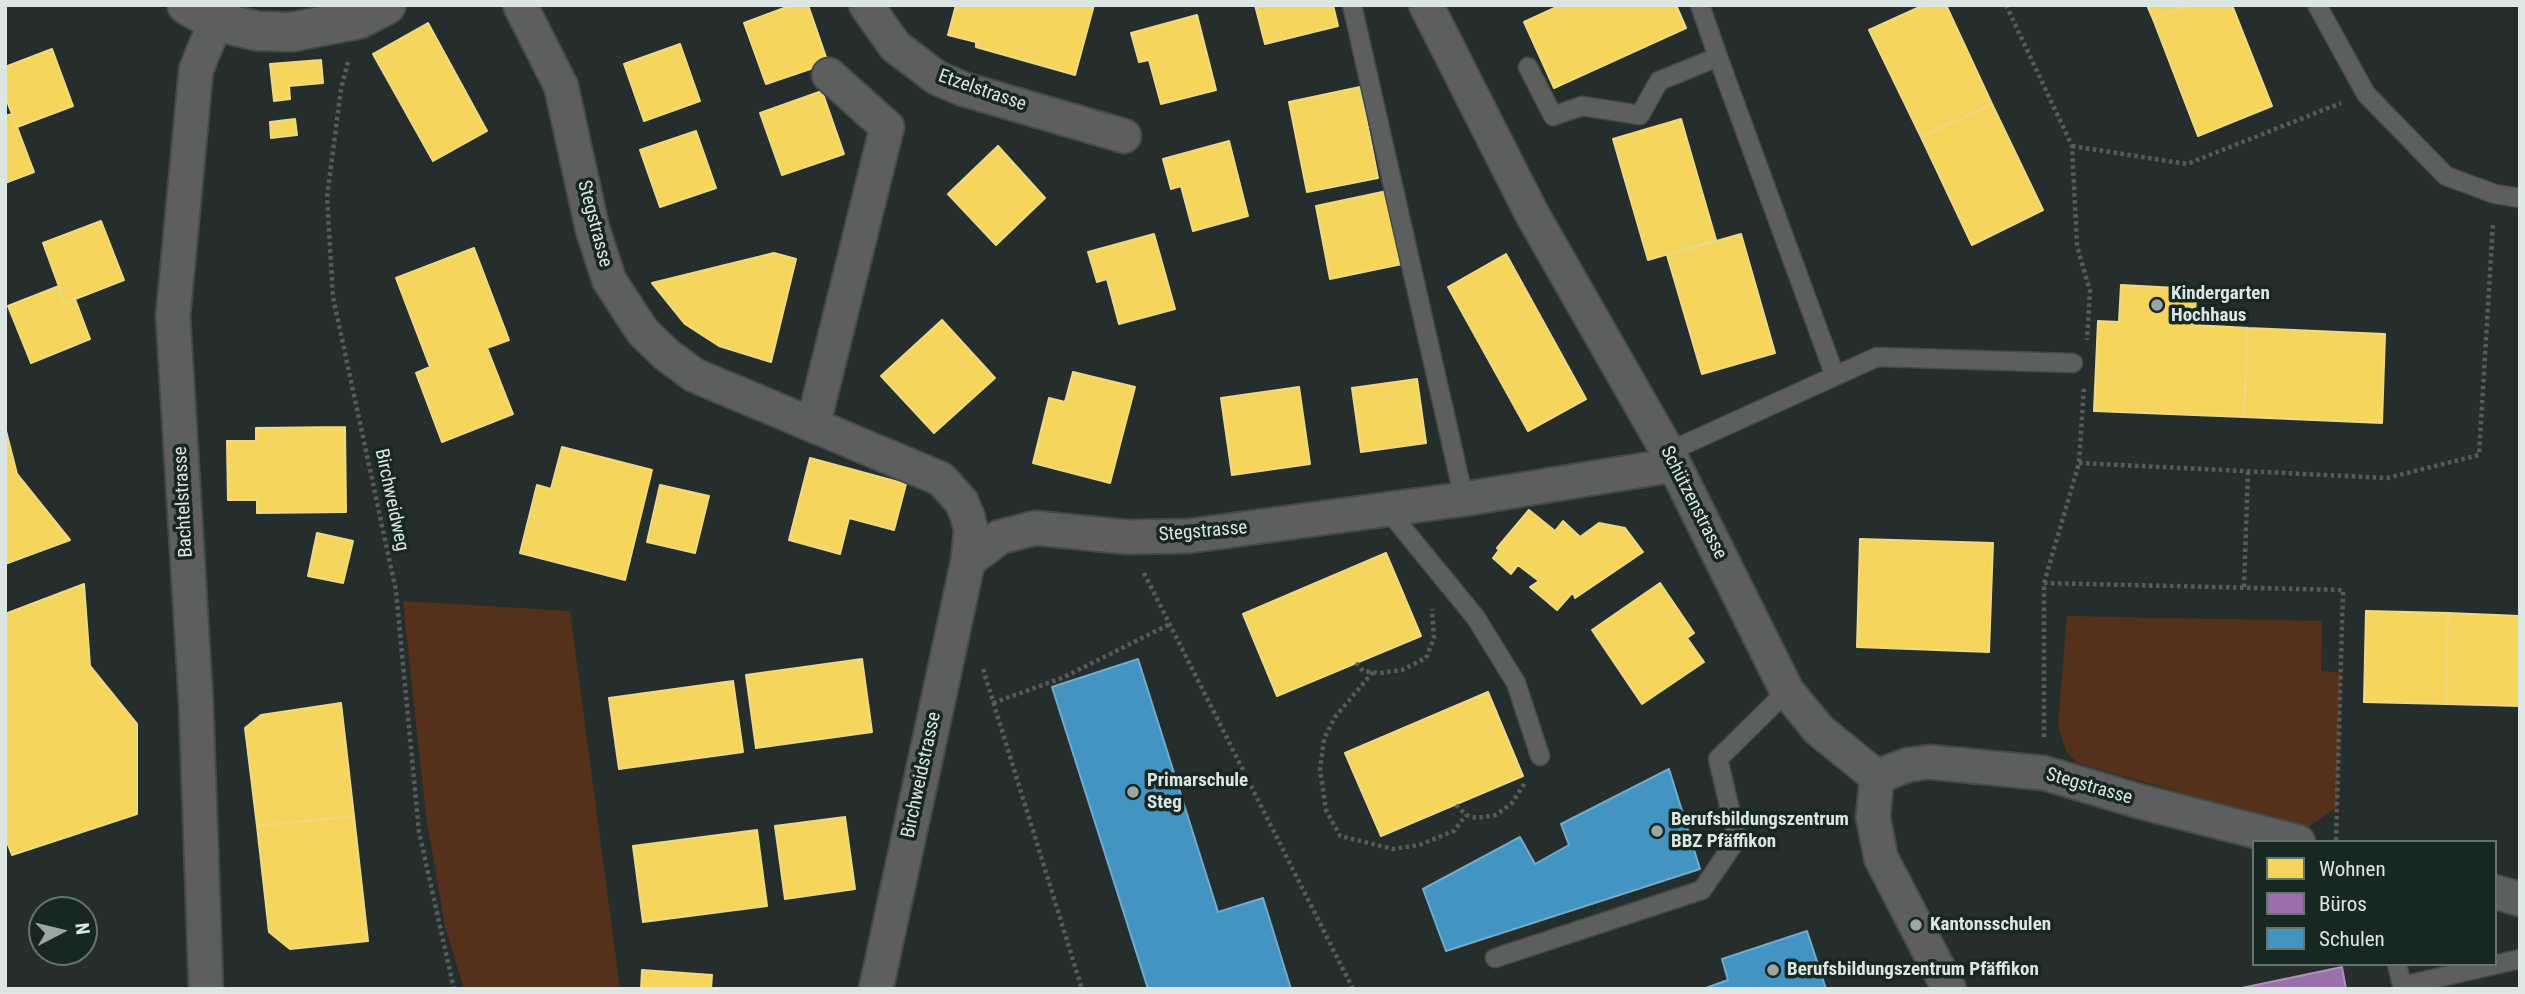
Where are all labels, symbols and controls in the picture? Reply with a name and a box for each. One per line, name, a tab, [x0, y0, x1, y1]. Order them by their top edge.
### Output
street label: Etzelstrasse	[935, 65, 1029, 117]
street label: Stegstrasse	[571, 178, 617, 270]
place label: Kindergarten Hochhaus	[2171, 283, 2270, 327]
marker: Kindergarten Hochhaus	[2149, 297, 2165, 313]
street label: Schützenstrasse	[1655, 443, 1731, 563]
street label: Bachtelstrasse	[170, 446, 198, 558]
street label: Birchweidweg	[369, 447, 413, 553]
street label: Stegstrasse	[1158, 517, 1248, 547]
street label: Birchweidstrasse	[898, 710, 946, 840]
street label: Stegstrasse	[2043, 764, 2135, 810]
place label: Primarschule Steg	[1147, 770, 1248, 814]
marker: Primarschule Steg	[1125, 784, 1141, 800]
place label: Berufsbildungszentrum BBZ Pfäffikon	[1671, 809, 1849, 853]
marker: Berufsbildungszentrum BBZ Pfäffikon	[1649, 823, 1665, 839]
legend	[2252, 840, 2497, 966]
text: Wohnen	[2319, 857, 2386, 881]
text: Büros	[2319, 892, 2367, 916]
north arrow	[28, 896, 98, 966]
place label: Kantonsschulen	[1930, 914, 2051, 936]
marker: Kantonsschulen	[1908, 917, 1924, 933]
text: N	[70, 921, 94, 936]
text: Schulen	[2319, 927, 2385, 951]
place label: Berufsbildungszentrum Pfäffikon	[1787, 959, 2039, 981]
marker: Berufsbildungszentrum Pfäffikon	[1765, 962, 1781, 978]

